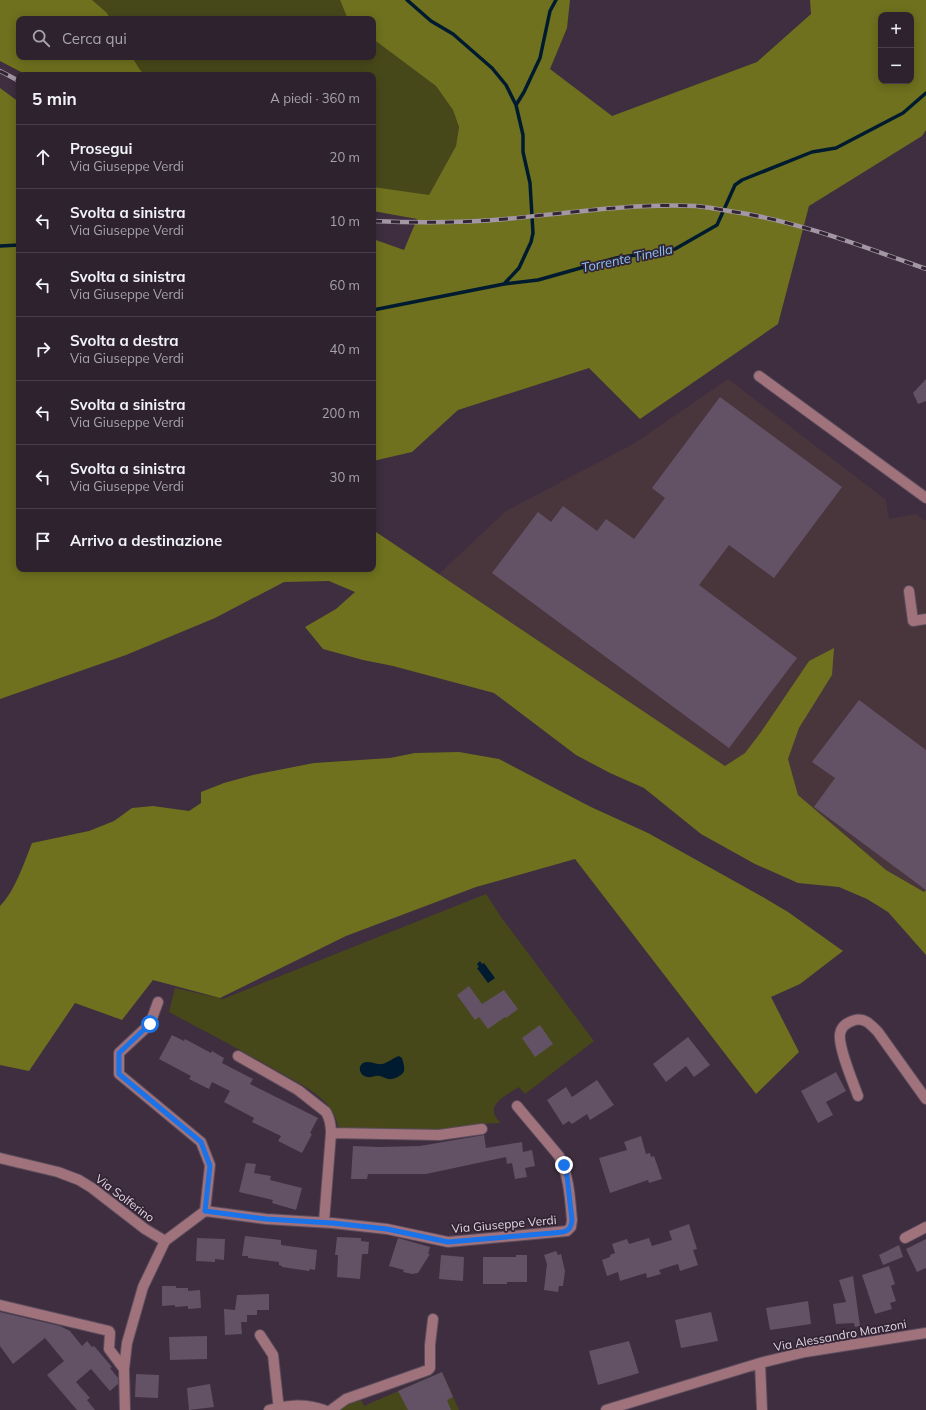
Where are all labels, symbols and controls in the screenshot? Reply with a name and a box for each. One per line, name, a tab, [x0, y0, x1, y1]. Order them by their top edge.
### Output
map controls	[878, 12, 914, 84]
button: +	[878, 12, 914, 48]
search box	[16, 16, 376, 60]
icon: search	[30, 27, 52, 49]
text: Cerca qui	[62, 29, 127, 48]
button: −	[878, 48, 914, 84]
text: 5 min	[32, 88, 77, 109]
text: A piedi · 360 m	[270, 90, 360, 106]
text: Prosegui	[70, 139, 132, 158]
icon: ahead	[32, 146, 54, 168]
text: 20 m	[330, 149, 360, 165]
text: Via Giuseppe Verdi	[70, 158, 184, 174]
text: Svolta a sinistra	[70, 203, 186, 222]
icon: left	[32, 210, 54, 232]
text: 10 m	[330, 213, 360, 229]
text: Via Giuseppe Verdi	[70, 222, 184, 238]
water label: Torrente Tinella	[580, 240, 674, 275]
text: Svolta a sinistra	[70, 267, 186, 286]
icon: left	[32, 274, 54, 296]
text: 60 m	[330, 277, 360, 293]
text: Via Giuseppe Verdi	[70, 286, 184, 302]
text: Svolta a destra	[70, 331, 179, 350]
icon: right	[32, 338, 54, 360]
text: 40 m	[330, 341, 360, 357]
text: Via Giuseppe Verdi	[70, 350, 184, 366]
text: Svolta a sinistra	[70, 395, 186, 414]
icon: left	[32, 402, 54, 424]
text: 200 m	[322, 405, 360, 421]
text: Via Giuseppe Verdi	[70, 414, 184, 430]
text: Svolta a sinistra	[70, 459, 186, 478]
icon: left	[32, 466, 54, 488]
text: 30 m	[330, 469, 360, 485]
text: Via Giuseppe Verdi	[70, 478, 184, 494]
icon: arrive	[32, 530, 54, 552]
text: Arrivo a destinazione	[70, 531, 222, 550]
route start	[141, 1015, 159, 1033]
route end	[555, 1156, 573, 1174]
street label: Via Solferino	[92, 1171, 158, 1225]
street label: Via Giuseppe Verdi	[451, 1212, 557, 1236]
street label: Via Alessandro Manzoni	[772, 1316, 908, 1354]

